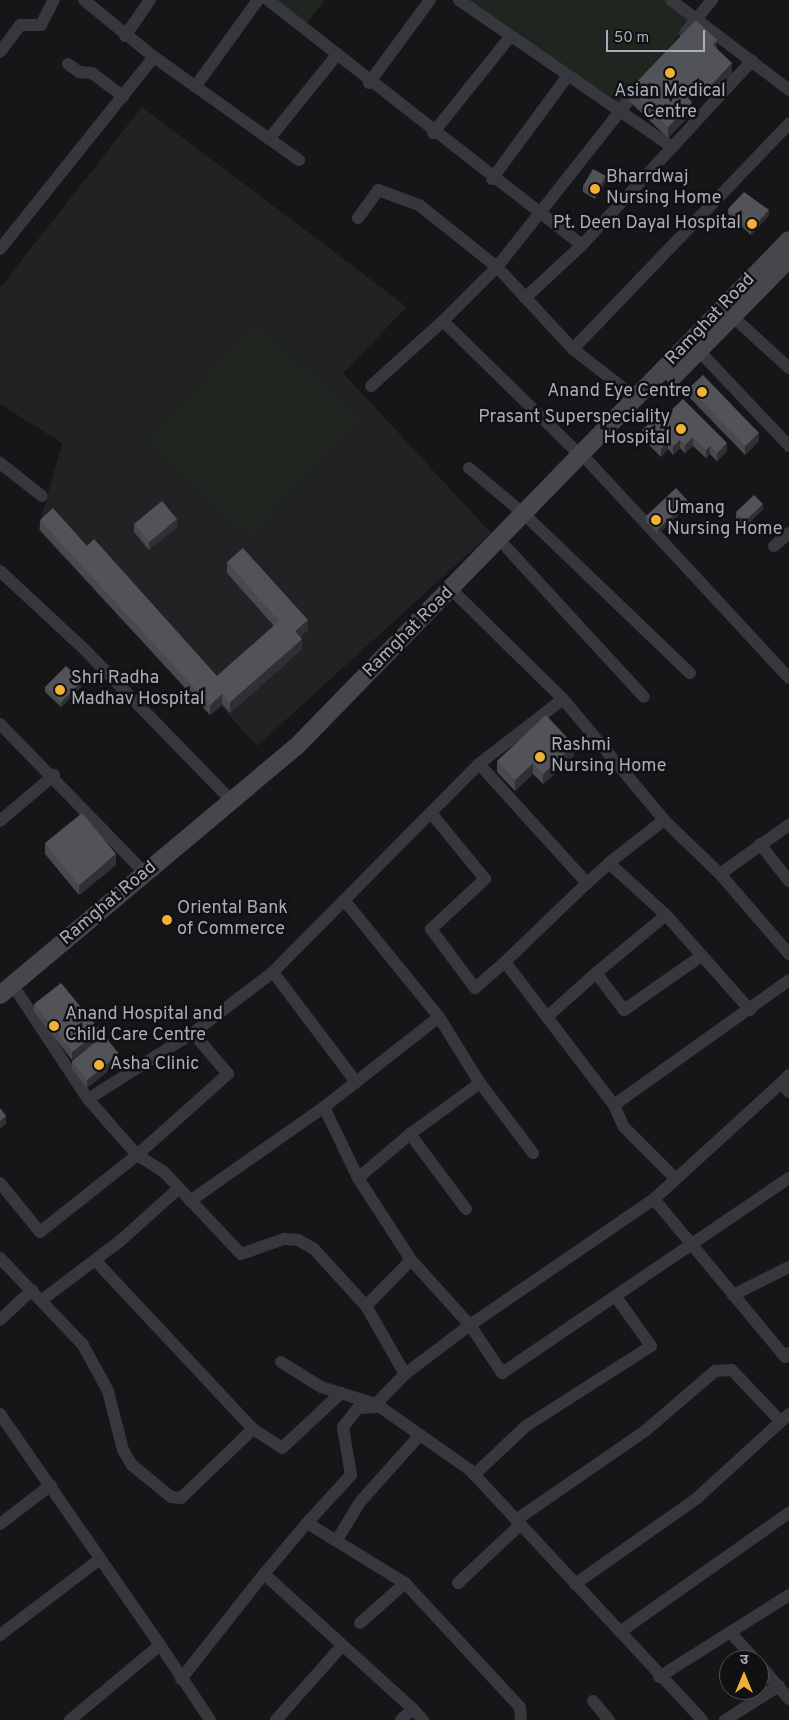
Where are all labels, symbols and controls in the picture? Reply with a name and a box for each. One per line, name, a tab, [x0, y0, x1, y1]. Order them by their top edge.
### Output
scale bar	[609, 20, 708, 52]
text: 50 m	[614, 29, 649, 48]
marker: Asian Medical Centre	[663, 66, 677, 80]
place label: Asian Medical Centre	[614, 82, 726, 125]
place label: Bharrdwaj Nursing Home	[606, 168, 721, 210]
marker: Bharrdwaj Nursing Home	[588, 182, 602, 196]
place label: Pt. Deen Dayal Hospital	[553, 213, 741, 235]
marker: Pt. Deen Dayal Hospital	[745, 217, 759, 231]
street label: Ramghat Road	[662, 270, 760, 370]
place label: Anand Eye Centre	[547, 381, 691, 403]
marker: Anand Eye Centre	[695, 385, 709, 399]
place label: Prasant Superspeciality Hospital	[478, 408, 670, 450]
marker: Prasant Superspeciality Hospital	[674, 422, 688, 436]
place label: Umang Nursing Home	[667, 499, 782, 542]
marker: Umang Nursing Home	[649, 513, 663, 527]
street label: Ramghat Road	[359, 583, 459, 683]
place label: Shri Radha Madhav Hospital	[71, 669, 204, 712]
marker: Shri Radha Madhav Hospital	[53, 683, 67, 697]
place label: Rashmi Nursing Home	[551, 736, 666, 779]
marker: Rashmi Nursing Home	[533, 750, 547, 764]
street label: Ramghat Road	[56, 857, 162, 951]
place label: Oriental Bank of Commerce	[177, 899, 288, 942]
marker: Oriental Bank of Commerce	[161, 914, 173, 926]
place label: Anand Hospital and Child Care Centre	[65, 1005, 223, 1048]
marker: Anand Hospital and Child Care Centre	[47, 1019, 61, 1033]
place label: Asha Clinic	[110, 1054, 199, 1076]
marker: Asha Clinic	[92, 1058, 106, 1072]
north arrow	[719, 1650, 769, 1700]
text: उ	[740, 1652, 748, 1669]

